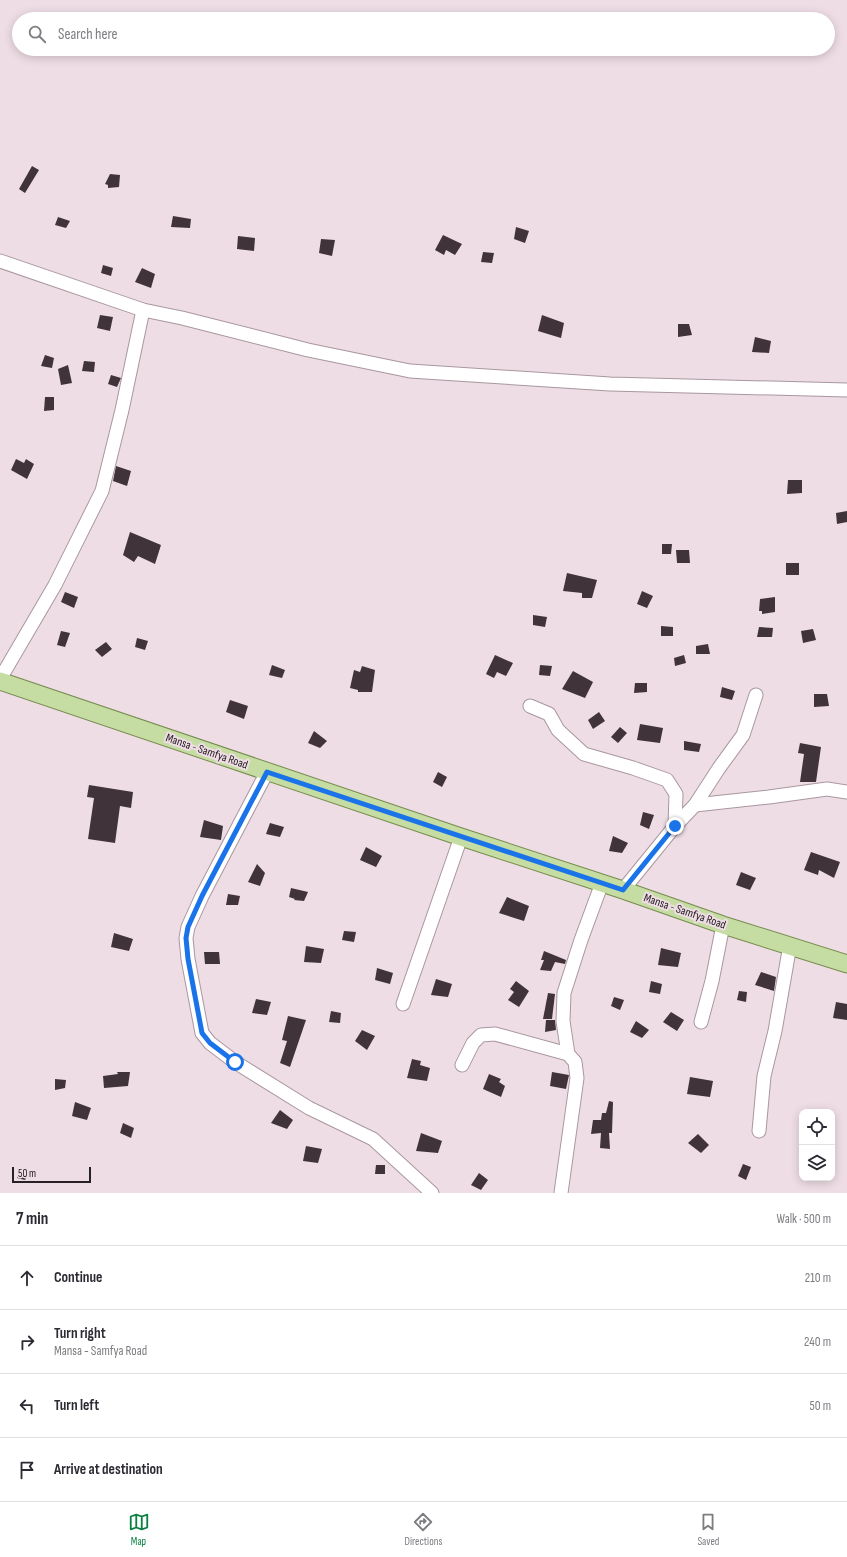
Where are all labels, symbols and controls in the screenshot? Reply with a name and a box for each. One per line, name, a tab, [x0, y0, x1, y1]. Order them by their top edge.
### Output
search box	[12, 12, 835, 56]
icon: search	[26, 23, 48, 45]
text: Search here	[58, 25, 118, 44]
street label: Mansa - Samfya Road	[164, 730, 250, 773]
route end	[666, 817, 684, 835]
street label: Mansa - Samfya Road	[642, 890, 728, 933]
route start	[226, 1053, 244, 1071]
map controls	[799, 1109, 835, 1181]
button: locate	[799, 1109, 835, 1145]
button: layers	[799, 1145, 835, 1181]
scale bar	[12, 1165, 91, 1184]
text: 50 m	[18, 1167, 36, 1180]
text: 7 min	[16, 1209, 48, 1229]
text: Walk · 500 m	[777, 1211, 831, 1227]
icon: ahead	[16, 1267, 38, 1289]
text: Continue	[54, 1268, 103, 1287]
text: 210 m	[805, 1270, 831, 1286]
text: Turn right	[54, 1324, 106, 1343]
icon: right	[16, 1331, 38, 1353]
text: 240 m	[804, 1334, 831, 1350]
text: Mansa - Samfya Road	[54, 1343, 147, 1359]
icon: left	[16, 1395, 38, 1417]
text: Turn left	[54, 1396, 99, 1415]
text: 50 m	[810, 1398, 831, 1414]
icon: arrive	[16, 1459, 38, 1481]
text: Arrive at destination	[54, 1460, 163, 1479]
tab: Map	[128, 1511, 150, 1548]
tab: Directions	[405, 1511, 442, 1548]
tab: Saved	[697, 1511, 719, 1548]

